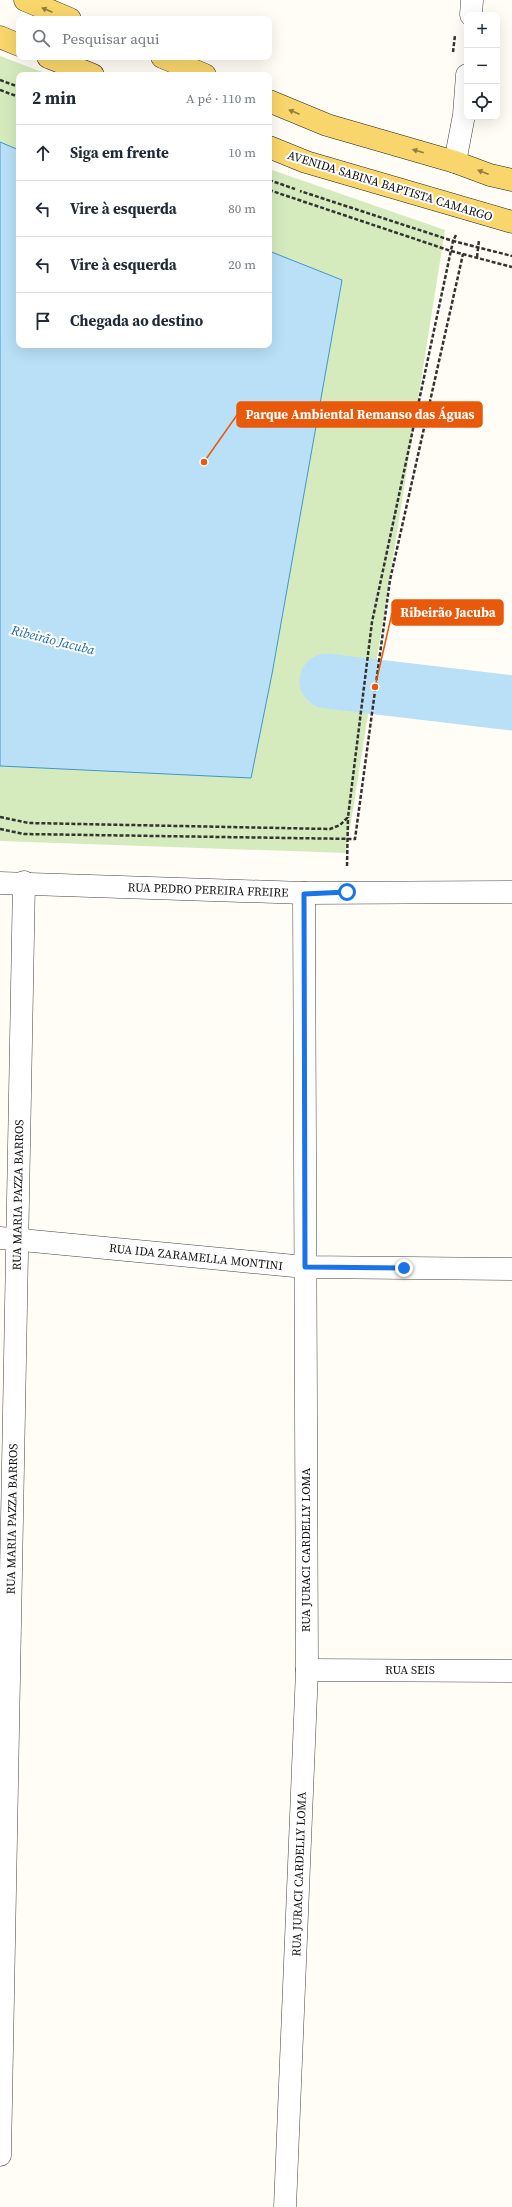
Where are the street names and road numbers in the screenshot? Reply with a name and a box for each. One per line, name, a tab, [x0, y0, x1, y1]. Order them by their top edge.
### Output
street label: AVENIDA SABINA BAPTISTA CAMARGO	[285, 147, 495, 225]
street label: RUA PEDRO PEREIRA FREIRE	[127, 879, 289, 901]
street label: RUA MARIA PAZZA BARROS	[9, 1119, 27, 1271]
street label: RUA IDA ZARAMELLA MONTINI	[108, 1240, 284, 1274]
street label: RUA MARIA PAZZA BARROS	[3, 1443, 21, 1595]
street label: RUA JURACI CARDELLY LOMA	[298, 1468, 314, 1632]
street label: RUA SEIS	[385, 1662, 435, 1678]
street label: RUA JURACI CARDELLY LOMA	[288, 1791, 310, 1957]

